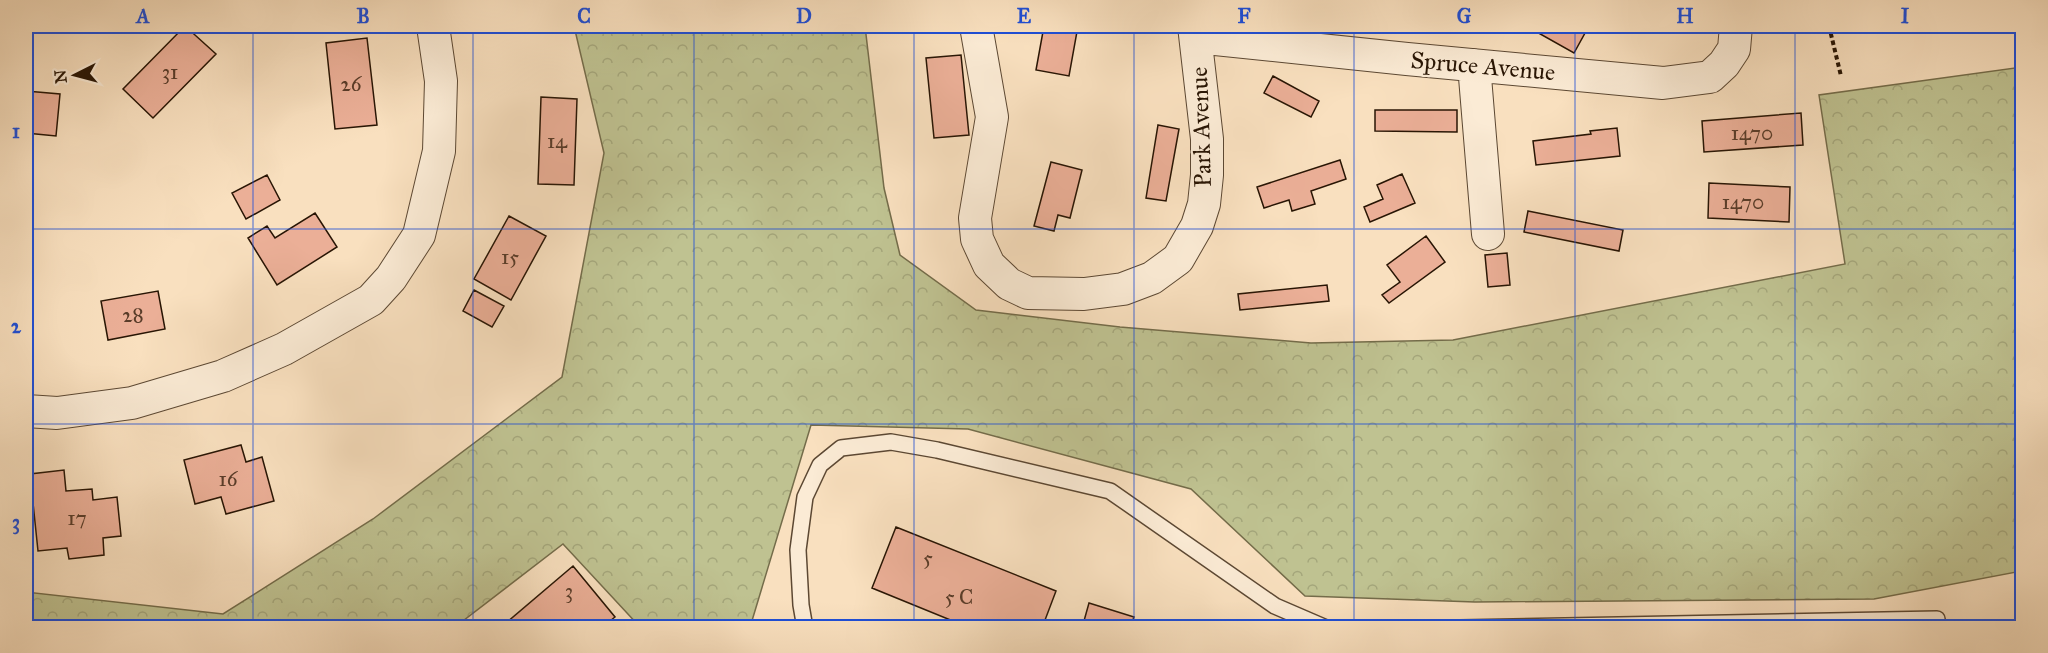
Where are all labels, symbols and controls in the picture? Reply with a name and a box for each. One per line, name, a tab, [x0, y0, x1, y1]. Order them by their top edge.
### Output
text: A	[134, 4, 150, 28]
text: B	[356, 4, 370, 28]
text: C	[577, 4, 591, 28]
text: D	[796, 4, 812, 28]
text: E	[1017, 4, 1032, 28]
text: F	[1237, 4, 1251, 28]
text: G	[1457, 4, 1472, 28]
text: H	[1676, 4, 1694, 28]
text: I	[1901, 4, 1910, 28]
north arrow	[45, 45, 105, 105]
street label: Spruce Avenue	[1409, 45, 1557, 87]
house number: 31	[162, 59, 178, 85]
street label: Park Avenue	[1184, 66, 1218, 188]
text: N	[50, 68, 71, 84]
house number: 26	[340, 71, 363, 97]
text: 1	[12, 119, 20, 143]
house number: 1470	[1731, 120, 1773, 146]
house number: 14	[547, 128, 568, 154]
house number: 1470	[1722, 189, 1764, 215]
house number: 15	[501, 244, 519, 270]
house number: 28	[122, 302, 144, 328]
text: 2	[11, 314, 22, 338]
house number: 16	[218, 466, 239, 492]
house number: 17	[67, 505, 87, 531]
text: 3	[12, 510, 20, 535]
house number: 5	[923, 545, 933, 571]
house number: 3	[565, 578, 573, 604]
house number: 5 C	[945, 584, 973, 610]

